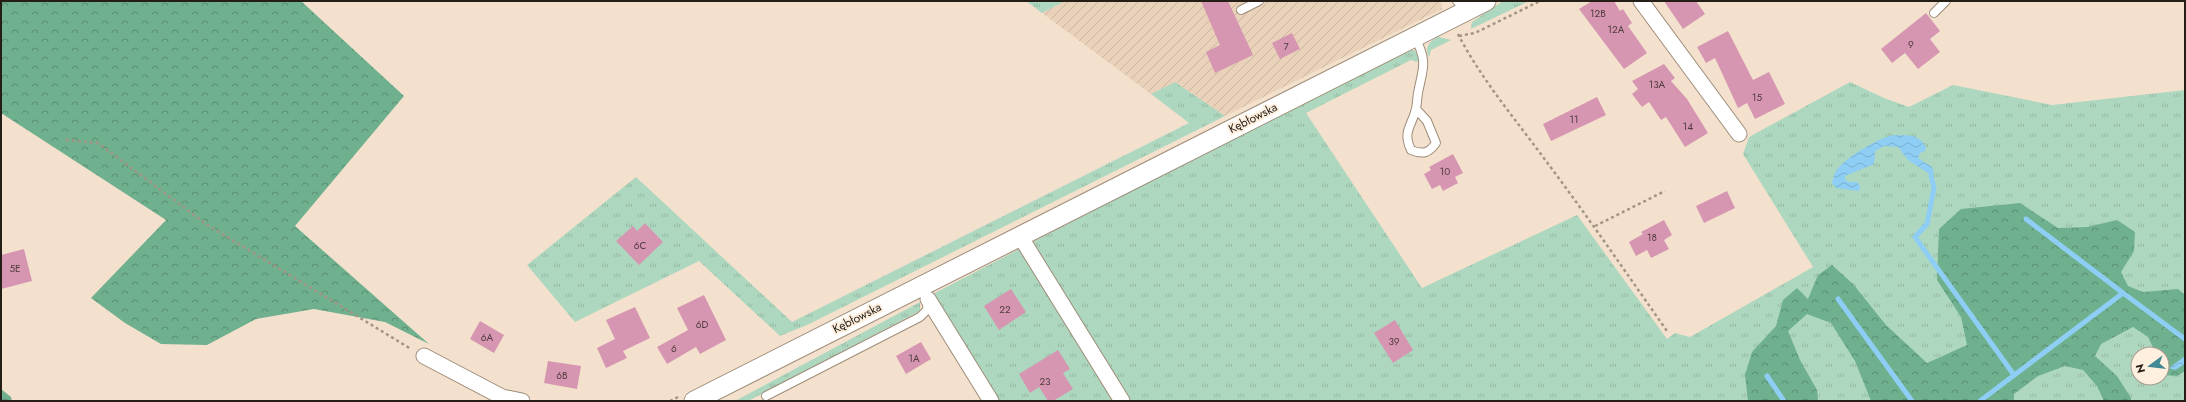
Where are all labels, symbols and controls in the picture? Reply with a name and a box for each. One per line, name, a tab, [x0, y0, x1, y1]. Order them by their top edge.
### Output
house number: 12B	[1590, 6, 1606, 21]
house number: 12A	[1608, 22, 1625, 37]
house number: 9	[1908, 37, 1914, 52]
house number: 7	[1283, 39, 1289, 54]
house number: 13A	[1649, 77, 1666, 92]
house number: 15	[1752, 90, 1762, 105]
street label: Kębłowska	[1225, 98, 1281, 138]
house number: 11	[1570, 112, 1579, 127]
house number: 14	[1683, 119, 1693, 134]
house number: 10	[1440, 164, 1450, 179]
house number: 18	[1647, 230, 1657, 245]
house number: 6C	[634, 238, 646, 253]
house number: 5E	[9, 261, 21, 276]
street label: Kębłowska	[829, 298, 885, 338]
house number: 22	[999, 302, 1011, 317]
house number: 6D	[696, 317, 708, 332]
house number: 6A	[481, 330, 494, 345]
house number: 39	[1388, 334, 1400, 349]
house number: 6	[671, 341, 677, 356]
north arrow	[2130, 346, 2170, 386]
house number: 1A	[908, 351, 920, 366]
text: N	[2131, 362, 2149, 375]
house number: 6B	[556, 368, 568, 383]
house number: 23	[1039, 374, 1051, 389]

